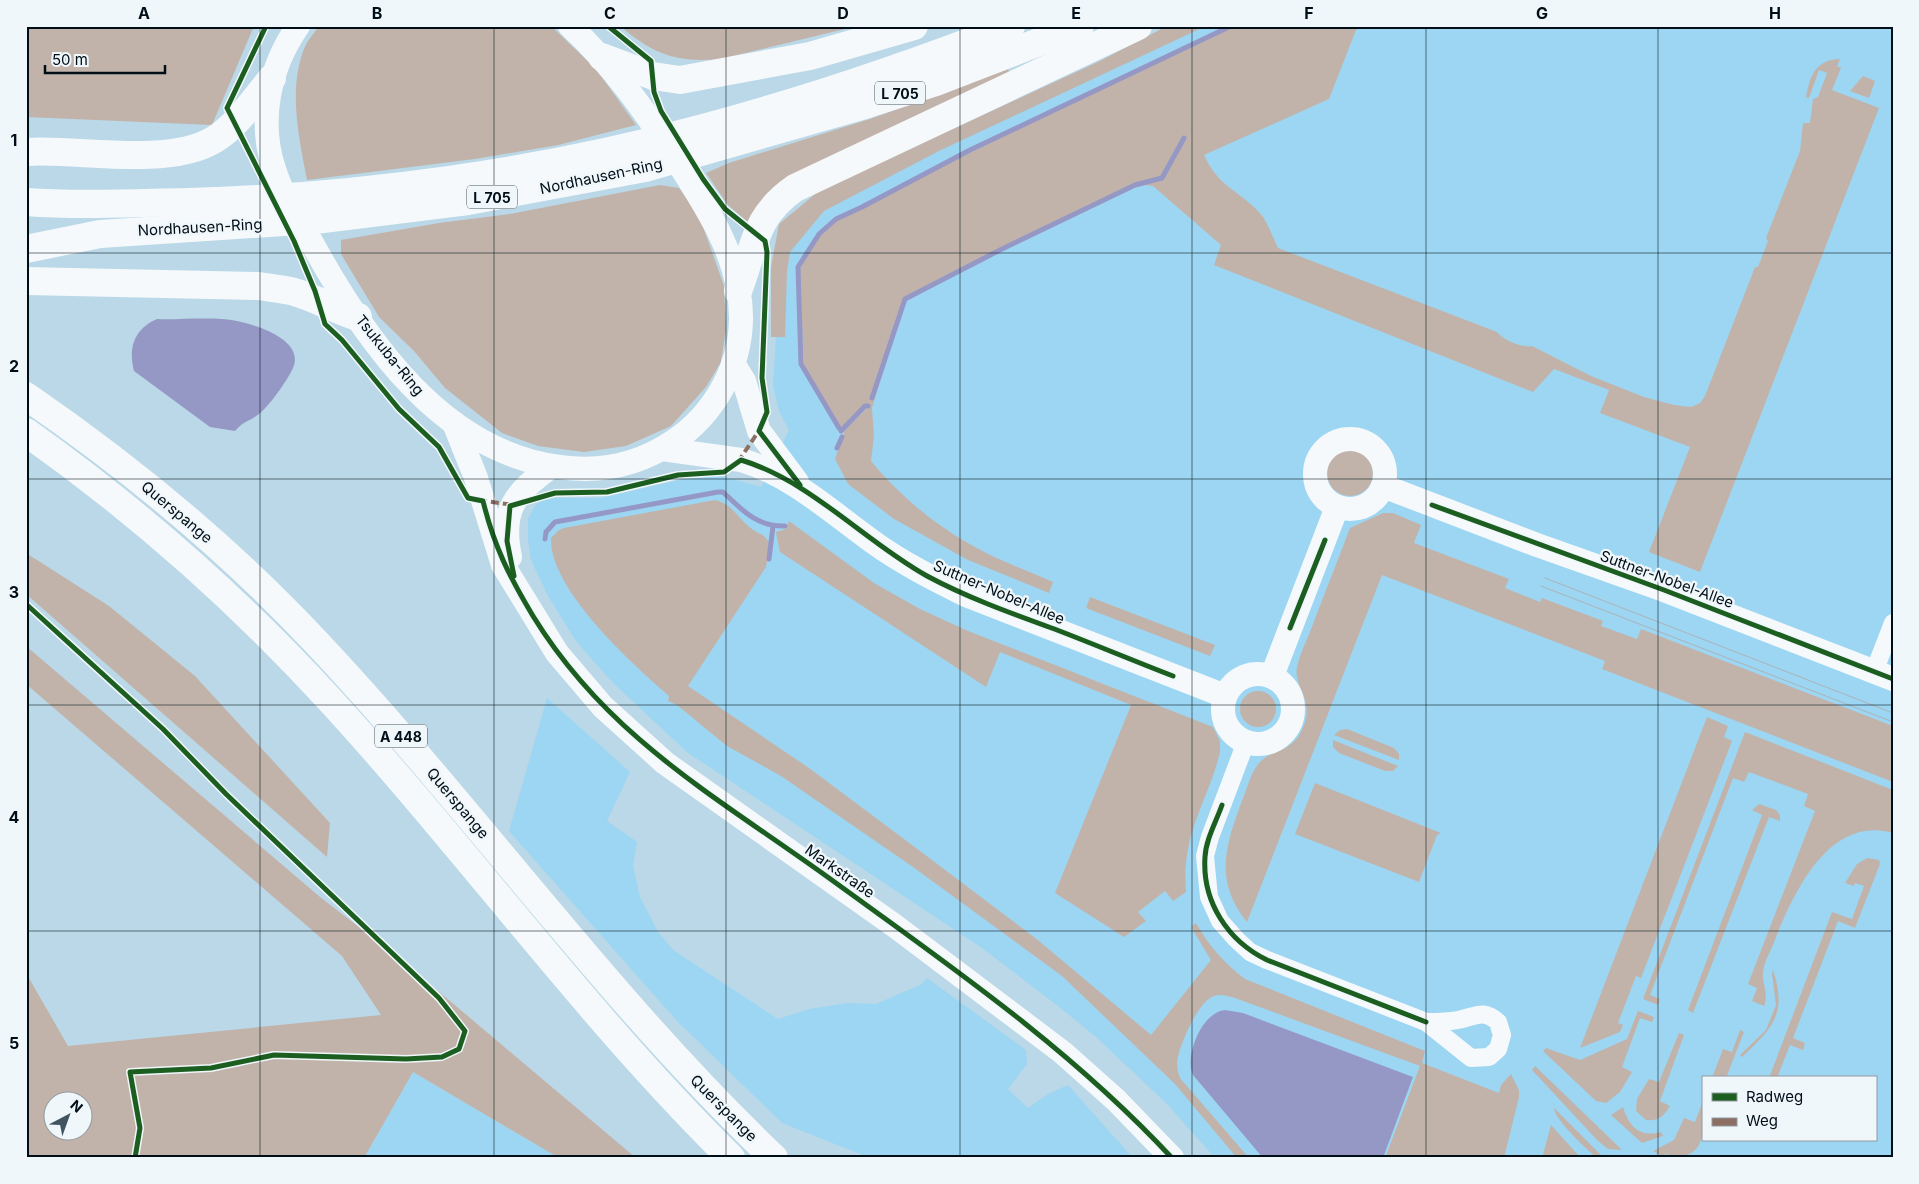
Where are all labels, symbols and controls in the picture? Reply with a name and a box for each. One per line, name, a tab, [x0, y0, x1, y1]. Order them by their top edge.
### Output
text: A	[138, 3, 150, 23]
text: B	[372, 3, 382, 23]
text: C	[604, 3, 616, 23]
text: D	[837, 3, 849, 23]
text: E	[1071, 3, 1081, 23]
text: F	[1304, 3, 1314, 23]
text: G	[1536, 3, 1548, 23]
text: H	[1769, 3, 1781, 23]
scale bar	[45, 42, 165, 74]
text: 50 m	[52, 50, 88, 69]
road number: L 705	[875, 82, 925, 105]
text: 1	[11, 130, 17, 150]
street label: Nordhausen-Ring	[538, 154, 664, 198]
road number: L 705	[467, 186, 517, 208]
street label: Nordhausen-Ring	[137, 214, 263, 240]
street label: Tsukuba-Ring	[352, 311, 428, 399]
text: 2	[9, 356, 19, 376]
street label: Querspange	[137, 477, 217, 547]
street label: Suttner-Nobel-Allee	[1598, 546, 1736, 612]
street label: Suttner-Nobel-Allee	[930, 556, 1068, 628]
text: 3	[9, 582, 19, 602]
road number: A 448	[375, 724, 427, 748]
street label: Querspange	[423, 763, 493, 843]
text: 4	[9, 807, 20, 827]
street label: Markstraße	[801, 840, 879, 902]
text: 5	[9, 1033, 19, 1053]
street label: Querspange	[686, 1070, 762, 1146]
legend	[1702, 1076, 1876, 1142]
text: Radweg	[1746, 1087, 1803, 1106]
north arrow	[42, 1092, 92, 1142]
text: N	[67, 1096, 86, 1116]
text: Weg	[1746, 1111, 1778, 1130]

